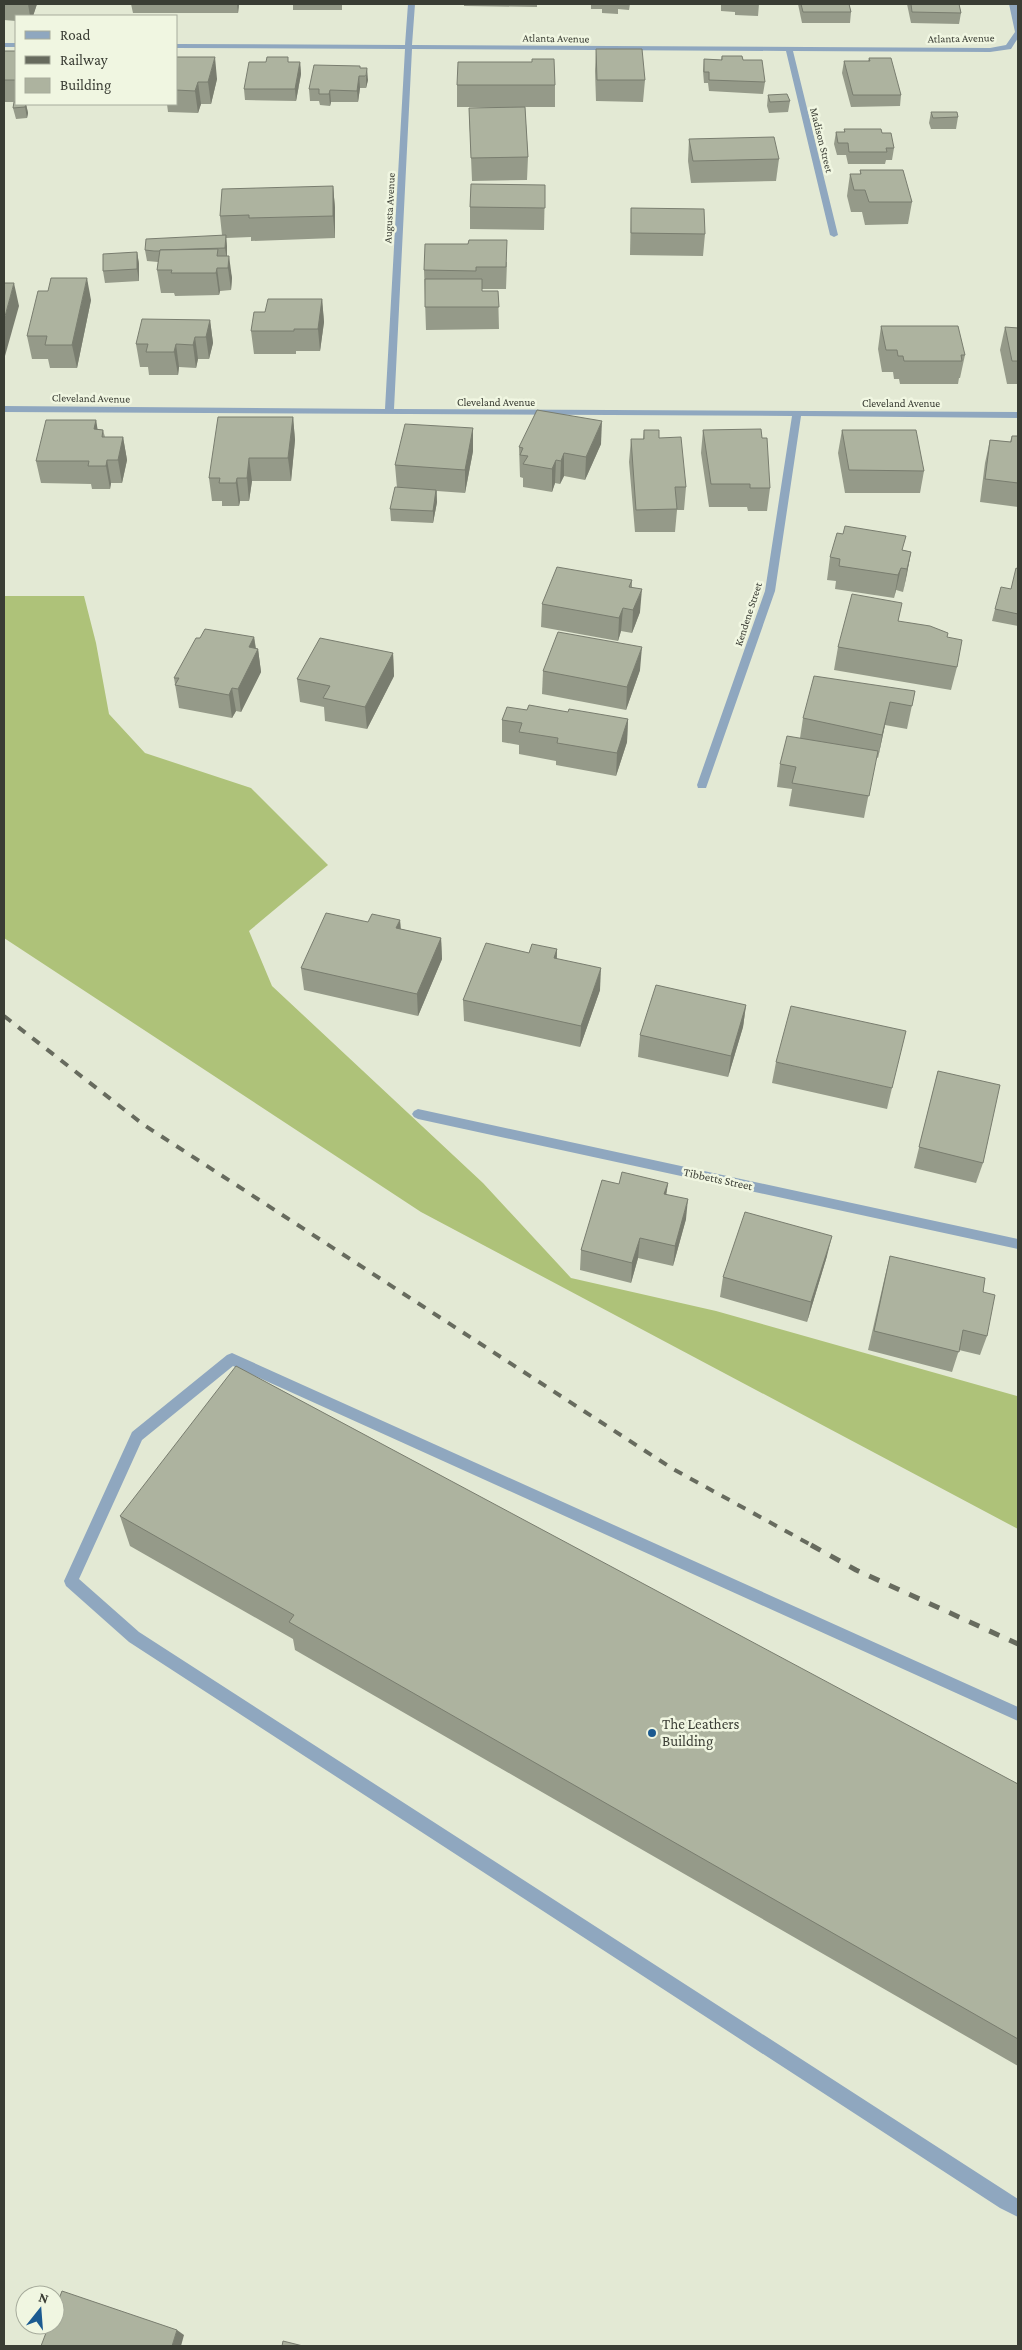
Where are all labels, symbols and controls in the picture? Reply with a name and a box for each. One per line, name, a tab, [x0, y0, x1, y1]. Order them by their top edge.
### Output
legend	[15, 15, 178, 105]
text: Road	[60, 27, 91, 43]
street label: Atlanta Avenue	[522, 31, 590, 45]
street label: Atlanta Avenue	[927, 31, 995, 45]
text: Railway	[60, 52, 108, 69]
text: Building	[60, 77, 111, 94]
street label: Madison Street	[808, 106, 836, 174]
street label: Augusta Avenue	[381, 172, 398, 244]
street label: Cleveland Avenue	[52, 391, 130, 405]
street label: Cleveland Avenue	[457, 396, 535, 408]
street label: Cleveland Avenue	[862, 397, 940, 409]
street label: Kendene Street	[732, 580, 764, 647]
street label: Tibbetts Street	[682, 1165, 755, 1193]
place label: The Leathers Building	[662, 1716, 739, 1750]
marker: The Leathers Building	[646, 1727, 658, 1739]
north arrow	[15, 2285, 65, 2335]
text: N	[37, 2289, 51, 2307]

